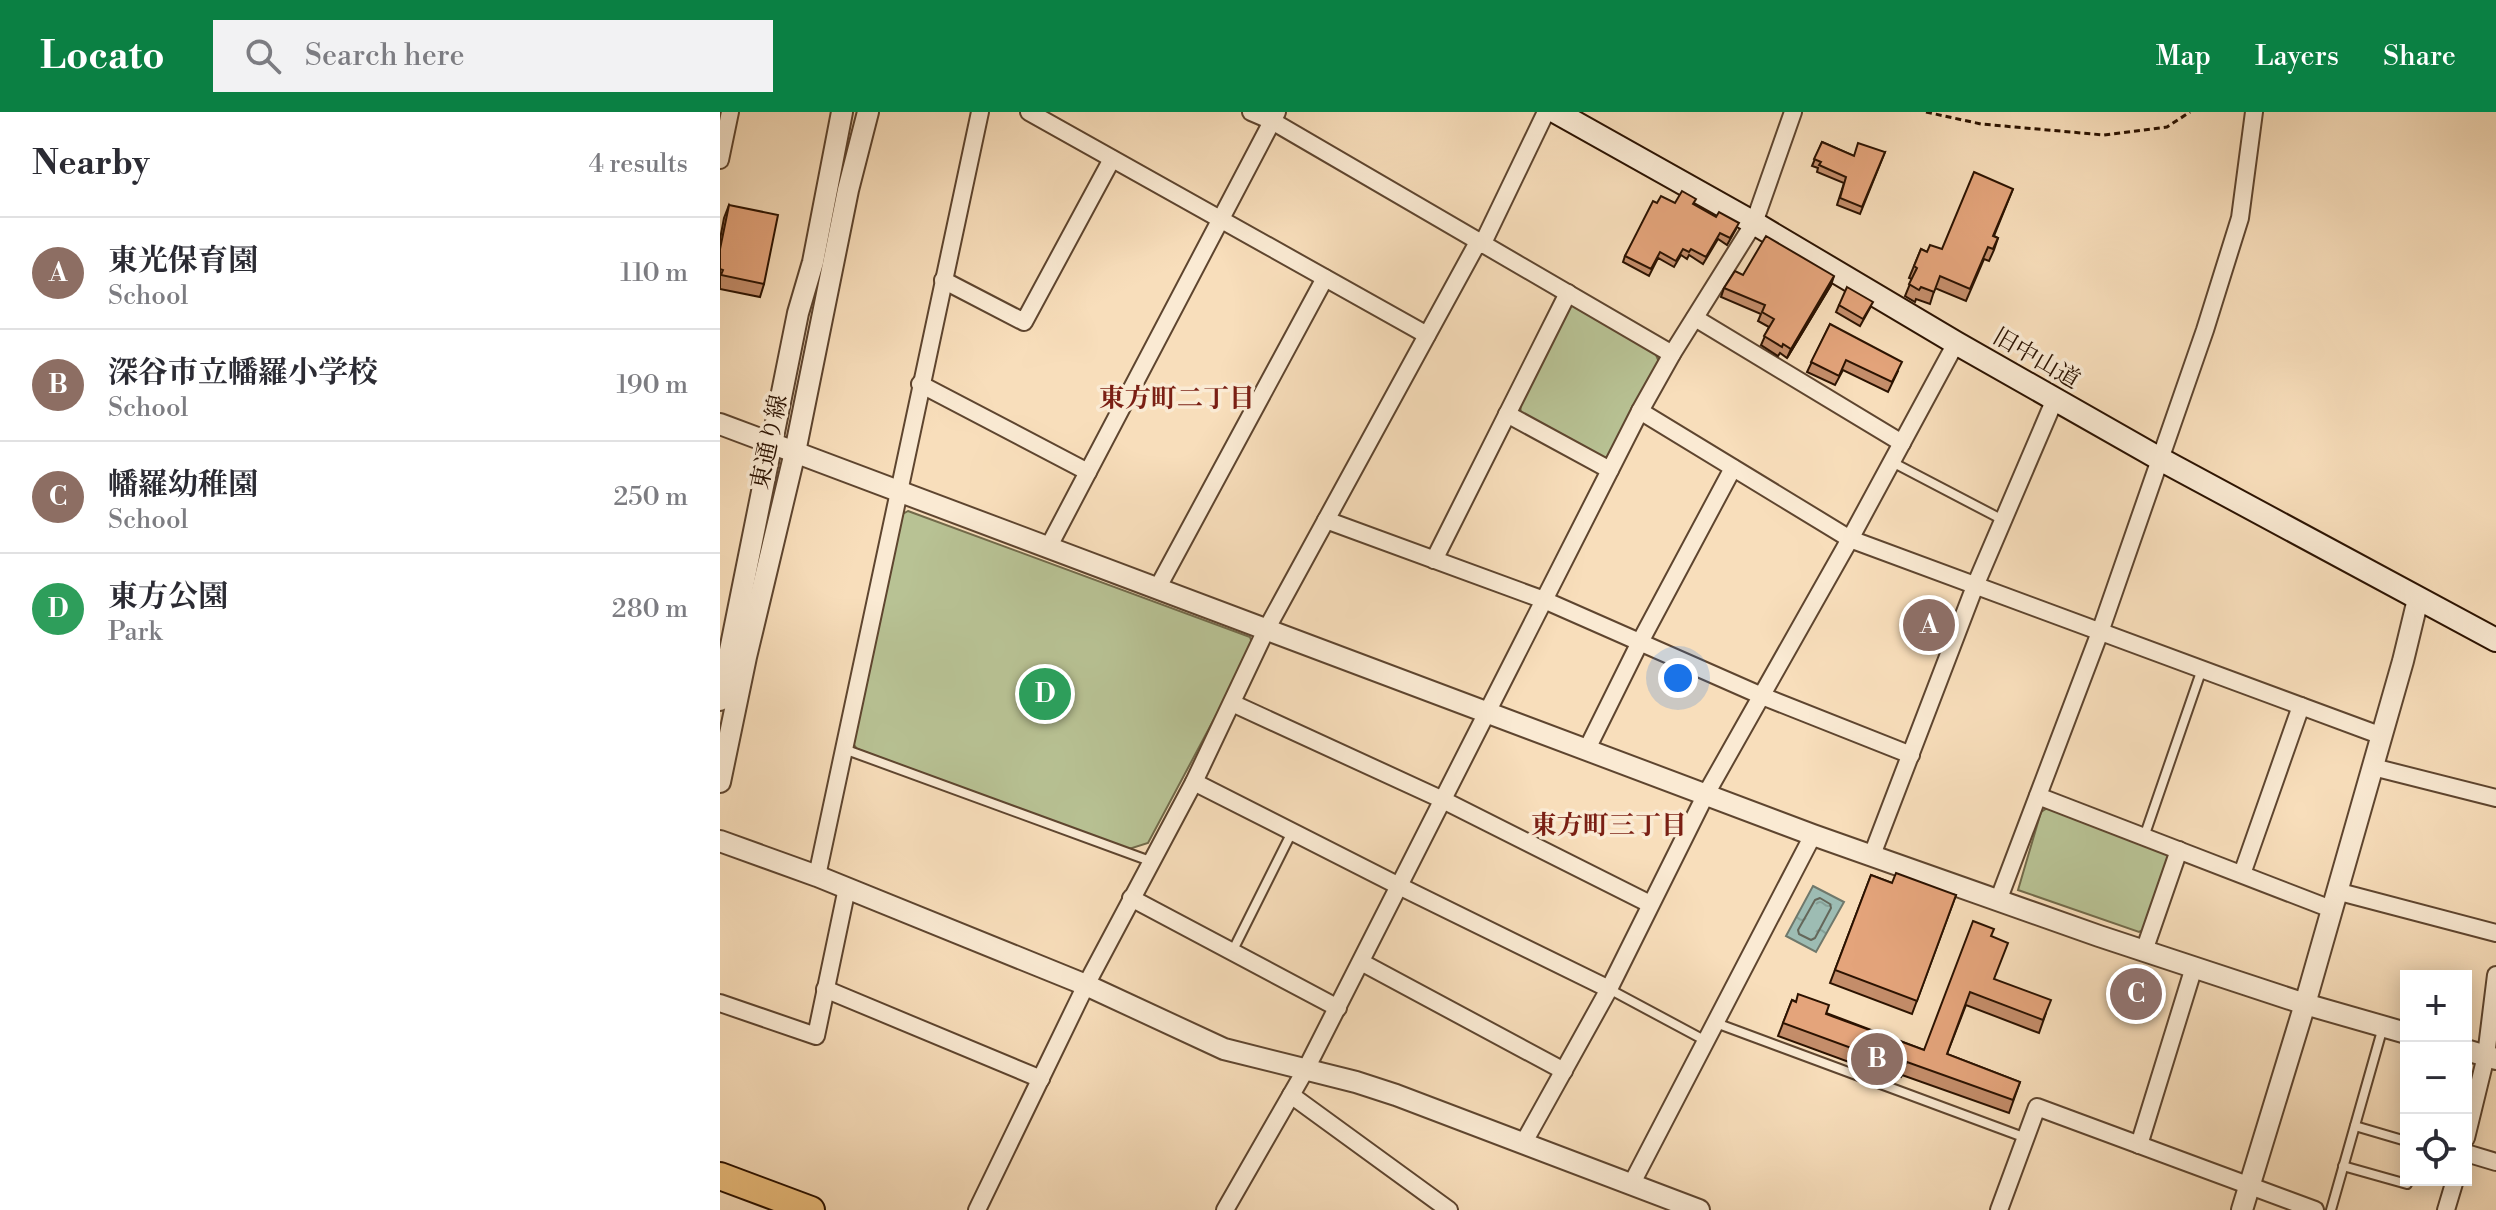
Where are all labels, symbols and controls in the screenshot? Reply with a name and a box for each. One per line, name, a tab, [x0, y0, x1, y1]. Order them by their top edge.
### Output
search box	[213, 20, 773, 92]
text: Locato	[40, 33, 165, 80]
icon: search	[241, 34, 285, 78]
text: Search here	[305, 37, 465, 75]
text: Map	[2156, 39, 2211, 74]
text: Layers	[2255, 39, 2339, 74]
text: Share	[2383, 39, 2456, 74]
text: Nearby	[32, 143, 150, 185]
text: 4 results	[589, 148, 688, 180]
text: 東光保育園	[108, 242, 258, 280]
text: A	[49, 257, 67, 289]
text: 110 m	[620, 257, 688, 289]
text: School	[108, 280, 188, 312]
street label: 旧中山道	[1987, 322, 2085, 396]
text: 深谷市立幡羅小学校	[108, 354, 378, 392]
text: B	[48, 369, 68, 401]
text: 190 m	[617, 369, 688, 401]
district label: 東方町二丁目	[1099, 383, 1255, 415]
text: School	[108, 392, 188, 424]
street label: 東通り線	[745, 392, 795, 492]
text: 幡羅幼稚園	[108, 466, 258, 504]
text: C	[49, 481, 67, 513]
text: 250 m	[613, 481, 688, 513]
text: School	[108, 504, 188, 536]
text: 東方公園	[108, 578, 228, 616]
text: D	[48, 593, 68, 625]
text: 280 m	[612, 593, 688, 625]
pin: A	[1903, 595, 1955, 655]
text: Park	[108, 616, 162, 648]
your location	[1658, 658, 1698, 698]
pin: D	[1019, 664, 1071, 724]
district label: 東方町三丁目	[1531, 810, 1687, 842]
pin: C	[2110, 964, 2162, 1024]
map controls	[2400, 970, 2472, 1186]
button: +	[2400, 970, 2472, 1042]
pin: B	[1851, 1029, 1903, 1089]
button: −	[2400, 1042, 2472, 1114]
button: locate	[2400, 1114, 2472, 1186]

